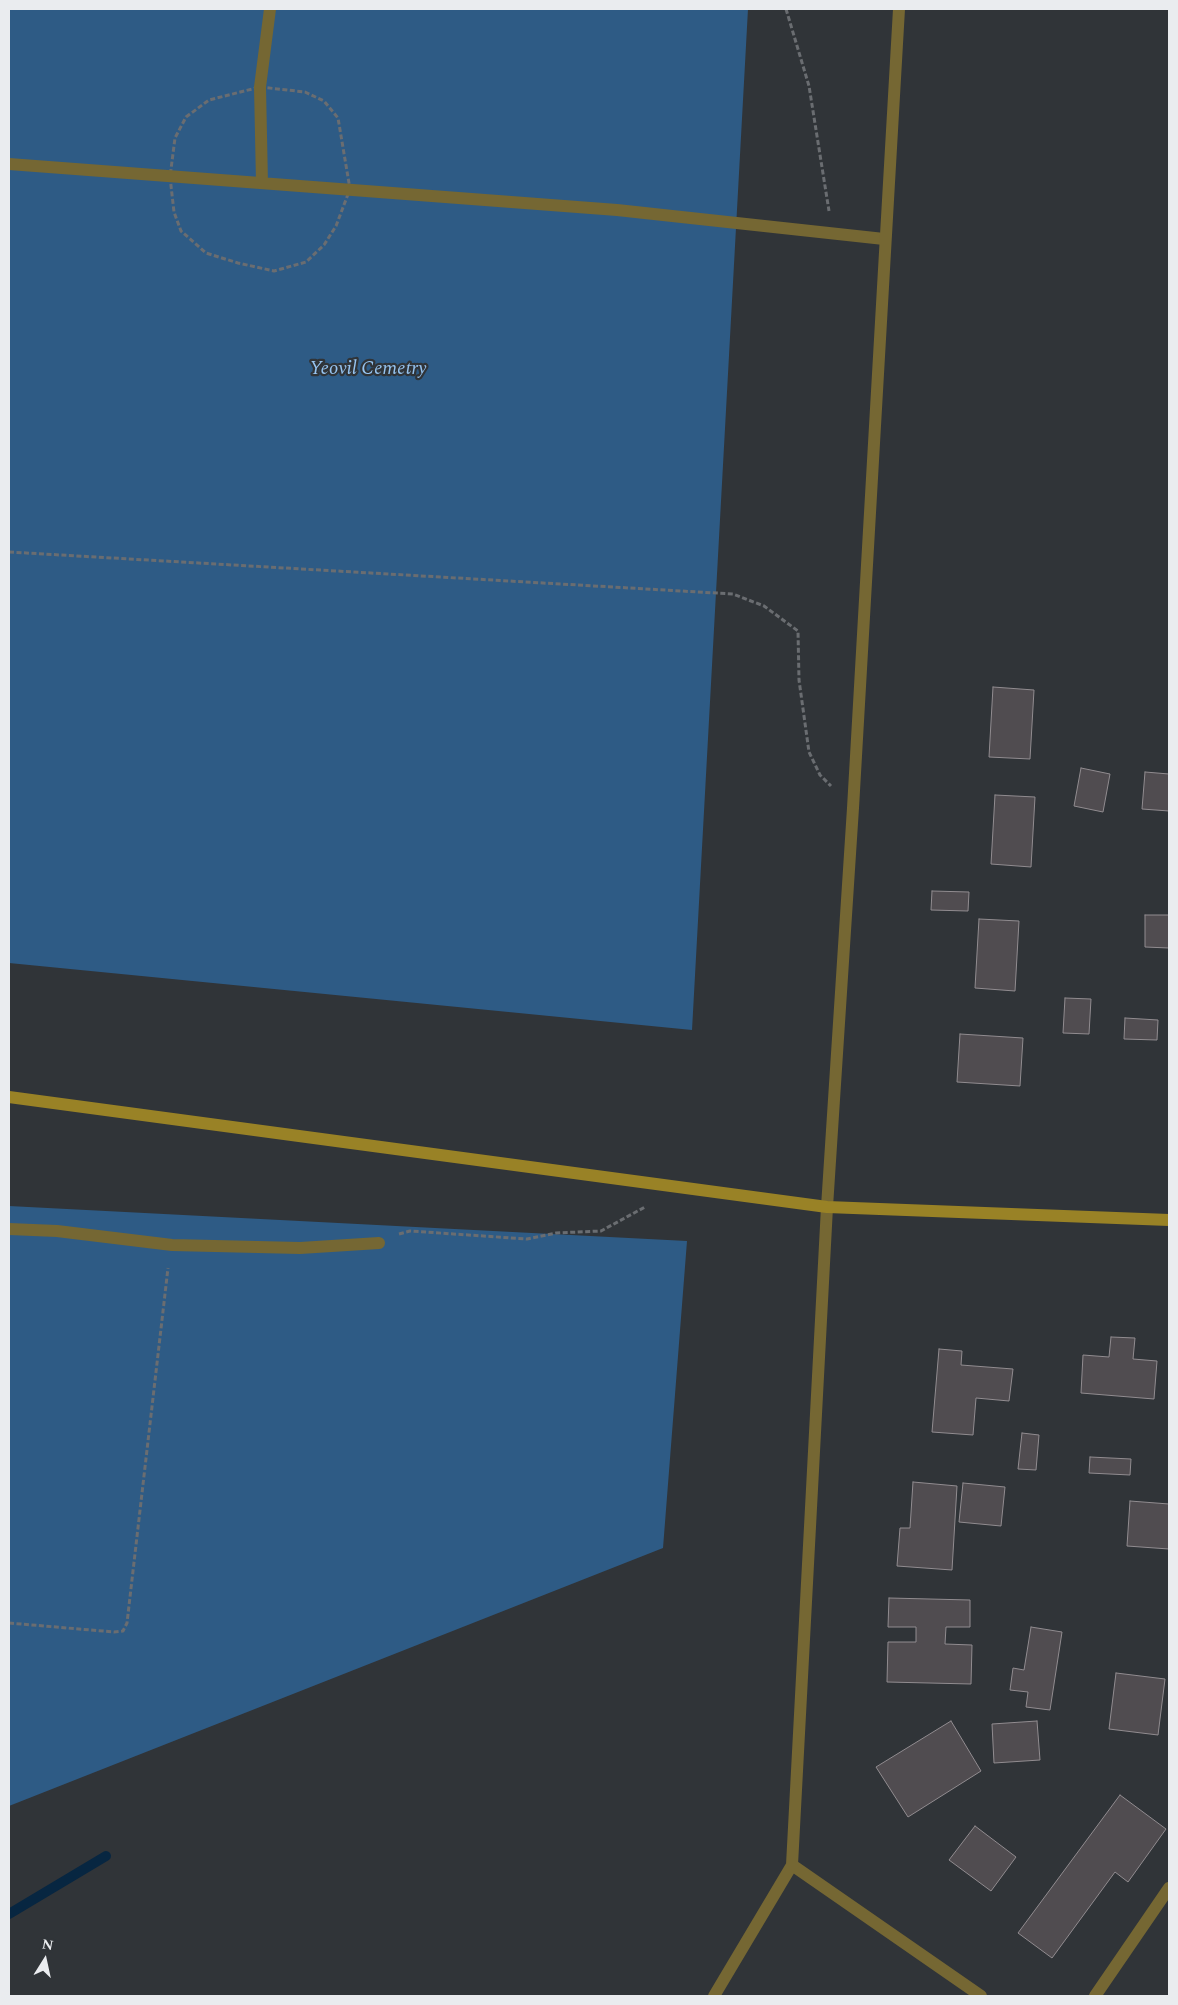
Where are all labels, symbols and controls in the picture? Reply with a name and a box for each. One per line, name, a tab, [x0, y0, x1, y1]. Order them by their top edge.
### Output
park label: Yeovil Cemetry	[309, 359, 427, 381]
text: N	[40, 1933, 55, 1956]
north arrow	[20, 1935, 70, 1985]

